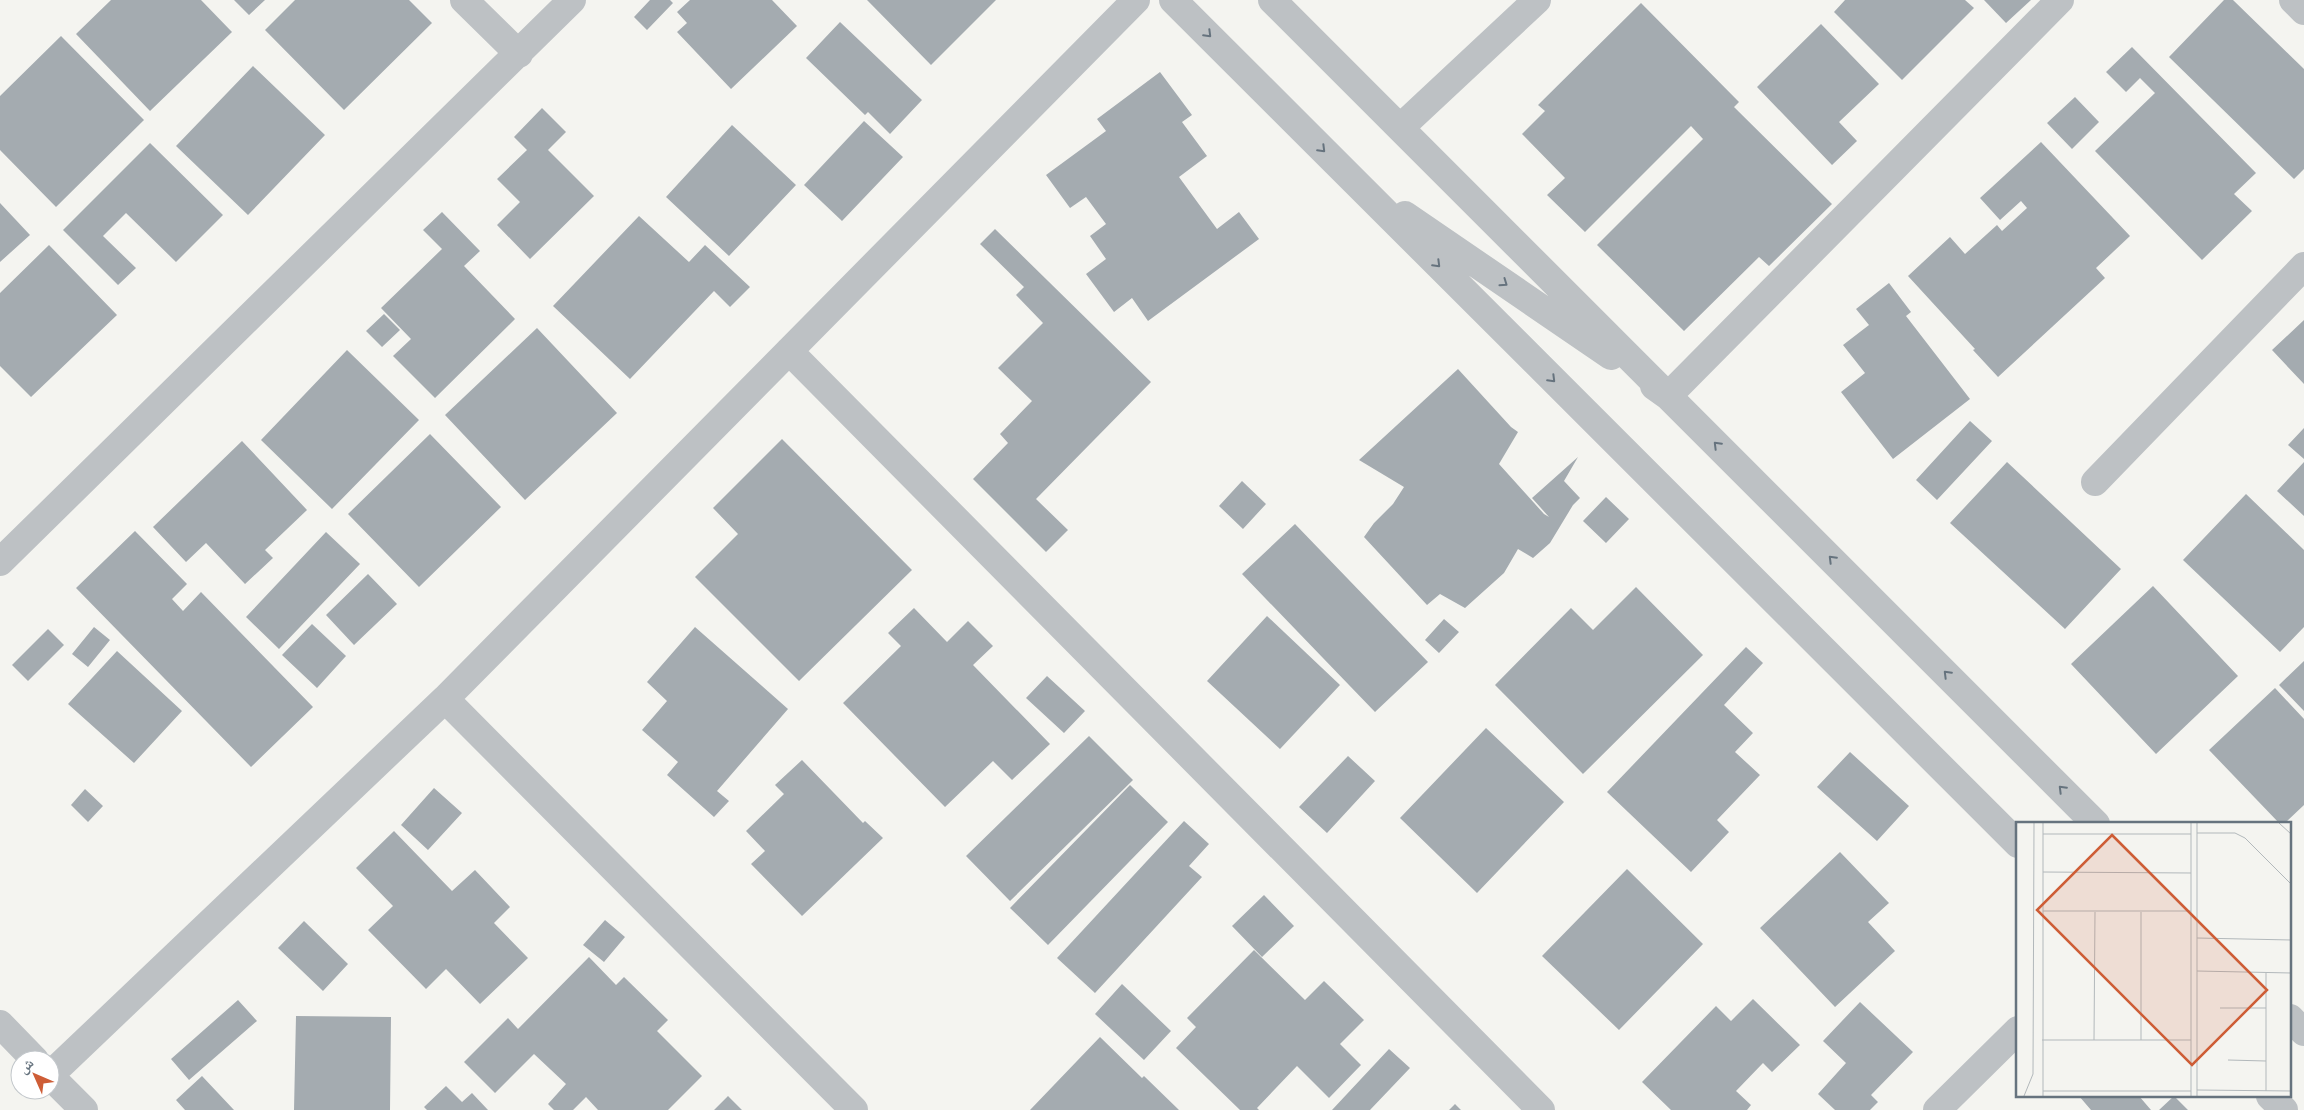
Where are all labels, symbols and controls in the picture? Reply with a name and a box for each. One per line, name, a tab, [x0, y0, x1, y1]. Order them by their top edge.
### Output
one-way arrow	[1202, 29, 1211, 38]
one-way arrow	[1317, 144, 1326, 153]
one-way arrow	[1432, 258, 1441, 267]
one-way arrow	[1498, 277, 1508, 286]
one-way arrow	[1547, 373, 1556, 382]
one-way arrow	[1714, 441, 1723, 450]
one-way arrow	[1829, 556, 1838, 565]
one-way arrow	[1944, 671, 1953, 680]
one-way arrow	[2059, 786, 2068, 795]
inset map	[2016, 822, 2292, 1098]
north arrow	[10, 1050, 60, 1100]
text: ش	[14, 1054, 38, 1077]

